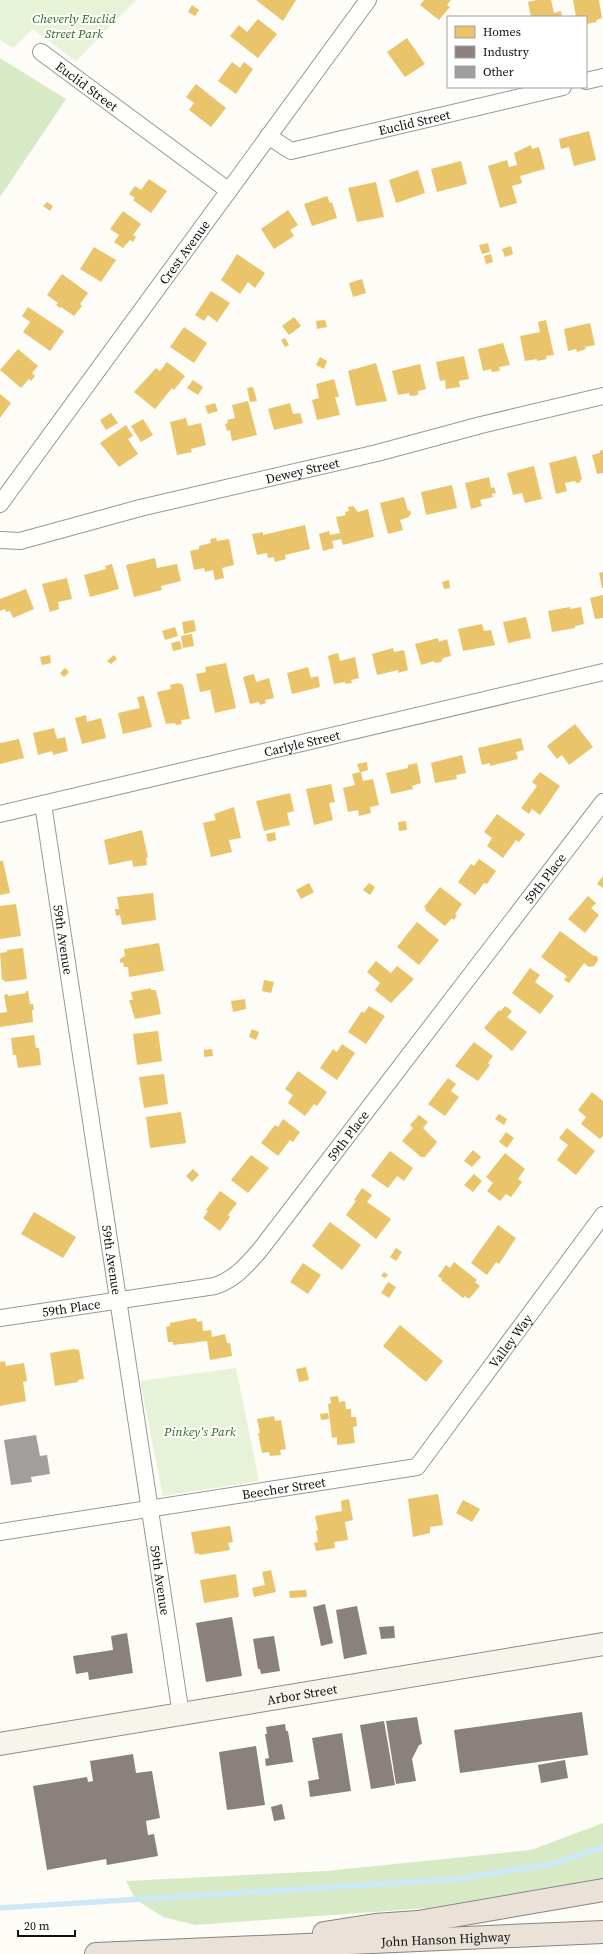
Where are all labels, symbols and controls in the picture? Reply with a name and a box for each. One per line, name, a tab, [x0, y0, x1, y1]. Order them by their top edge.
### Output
park label: Cheverly Euclid Street Park	[32, 10, 116, 42]
legend	[447, 16, 587, 88]
text: Homes	[483, 24, 521, 40]
text: Industry	[483, 44, 530, 60]
street label: Euclid Street	[52, 58, 122, 115]
text: Other	[483, 64, 514, 80]
street label: Euclid Street	[377, 106, 453, 139]
street label: Crest Avenue	[155, 216, 214, 288]
street label: Dewey Street	[264, 454, 342, 488]
street label: Carlyle Street	[262, 726, 342, 761]
street label: 59th Place	[520, 850, 570, 907]
street label: 59th Avenue	[49, 903, 77, 976]
street label: 59th Place	[323, 1107, 373, 1164]
street label: 59th Avenue	[98, 1224, 125, 1297]
street label: 59th Place	[41, 1295, 102, 1321]
street label: Valley Way	[485, 1310, 536, 1371]
park label: Pinkey's Park	[163, 1423, 237, 1440]
street label: Beecher Street	[241, 1473, 327, 1503]
street label: 59th Avenue	[146, 1544, 174, 1617]
street label: Arbor Street	[266, 1680, 339, 1709]
scale bar	[18, 1912, 75, 1938]
text: 20 m	[24, 1918, 50, 1934]
street label: John Hanson Highway	[380, 1928, 511, 1951]

